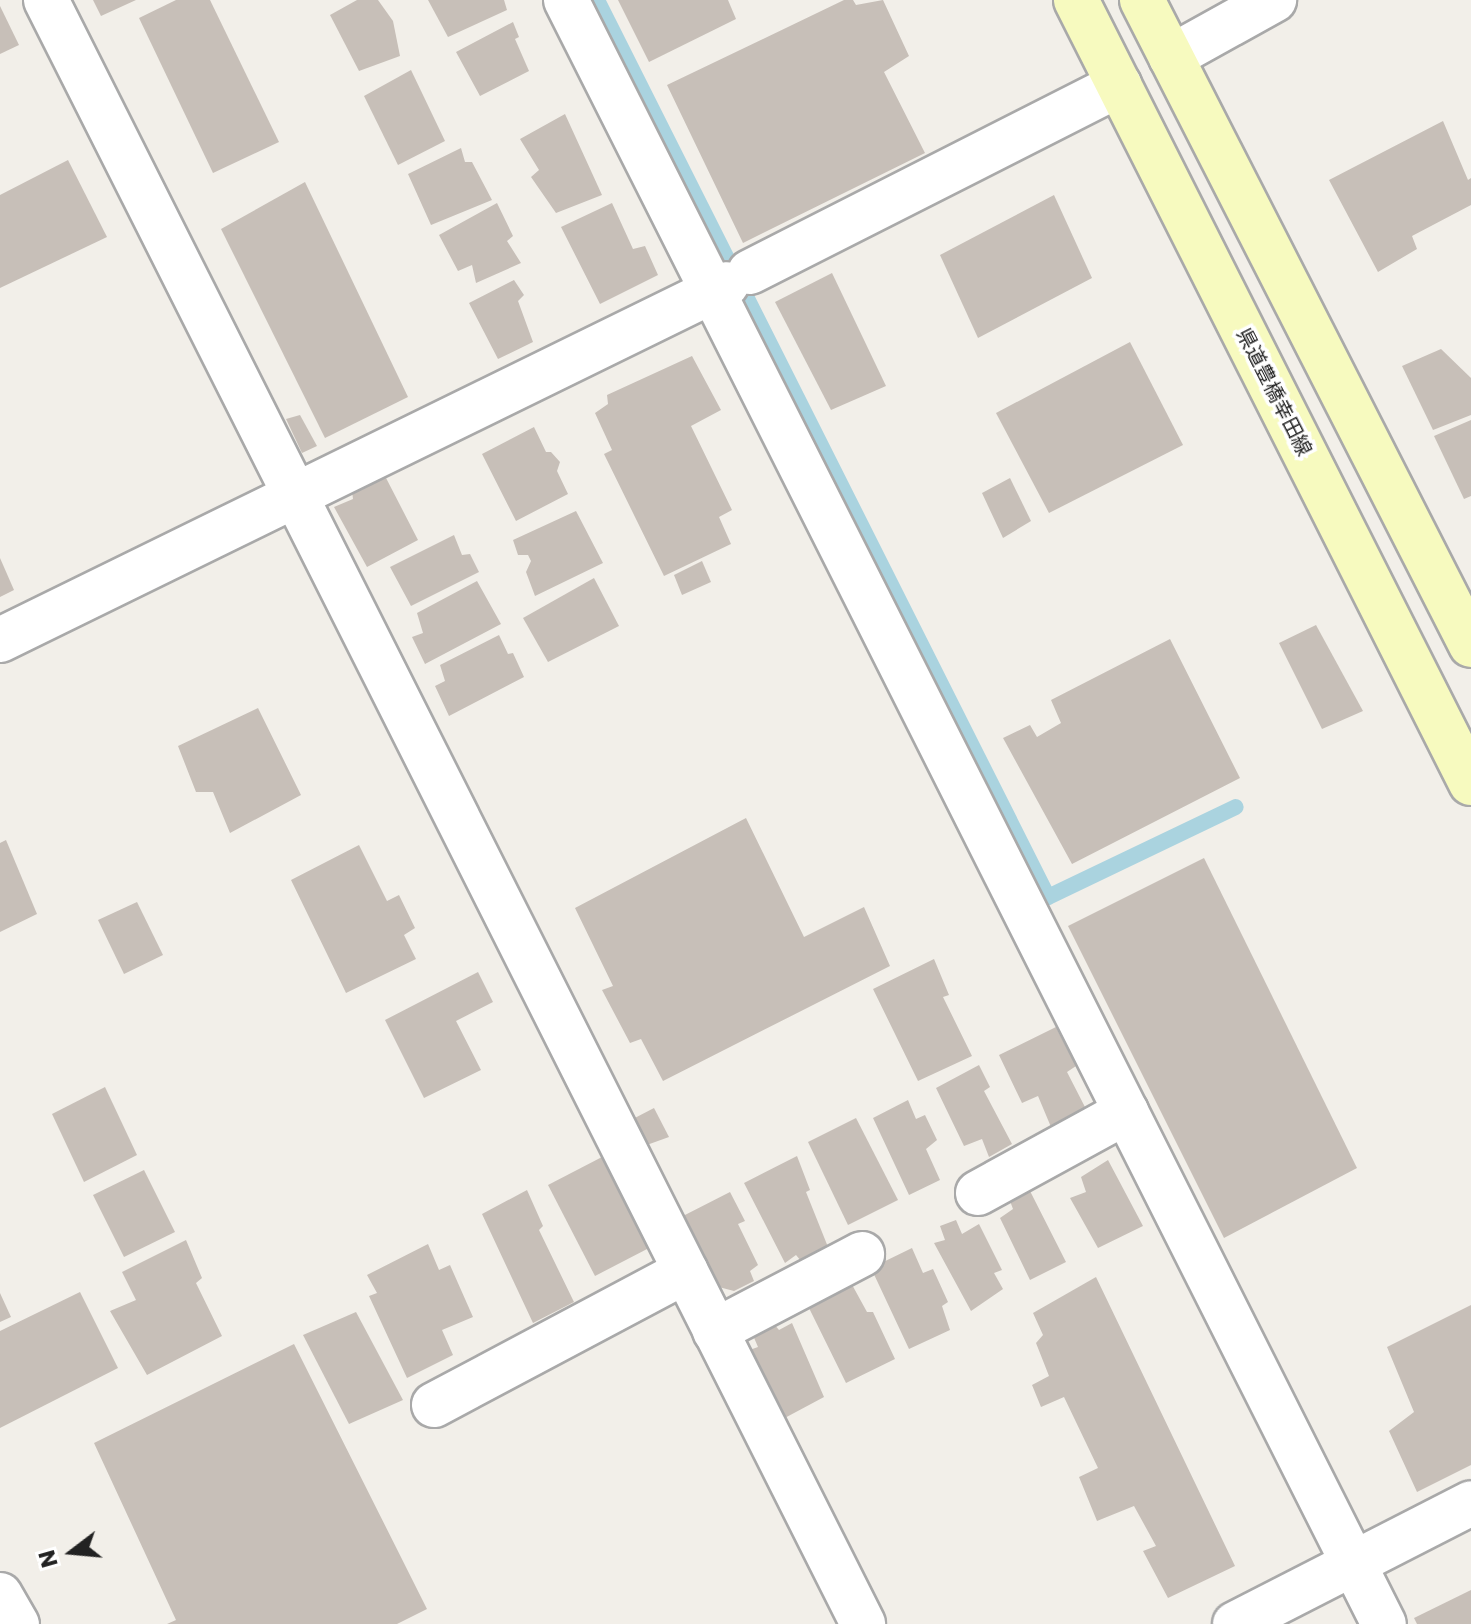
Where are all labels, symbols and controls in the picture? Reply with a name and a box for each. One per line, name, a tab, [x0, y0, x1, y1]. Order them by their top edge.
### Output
street label: 県道豊橋幸田線	[1232, 324, 1316, 460]
north arrow	[32, 1512, 112, 1592]
text: N	[31, 1547, 66, 1571]

